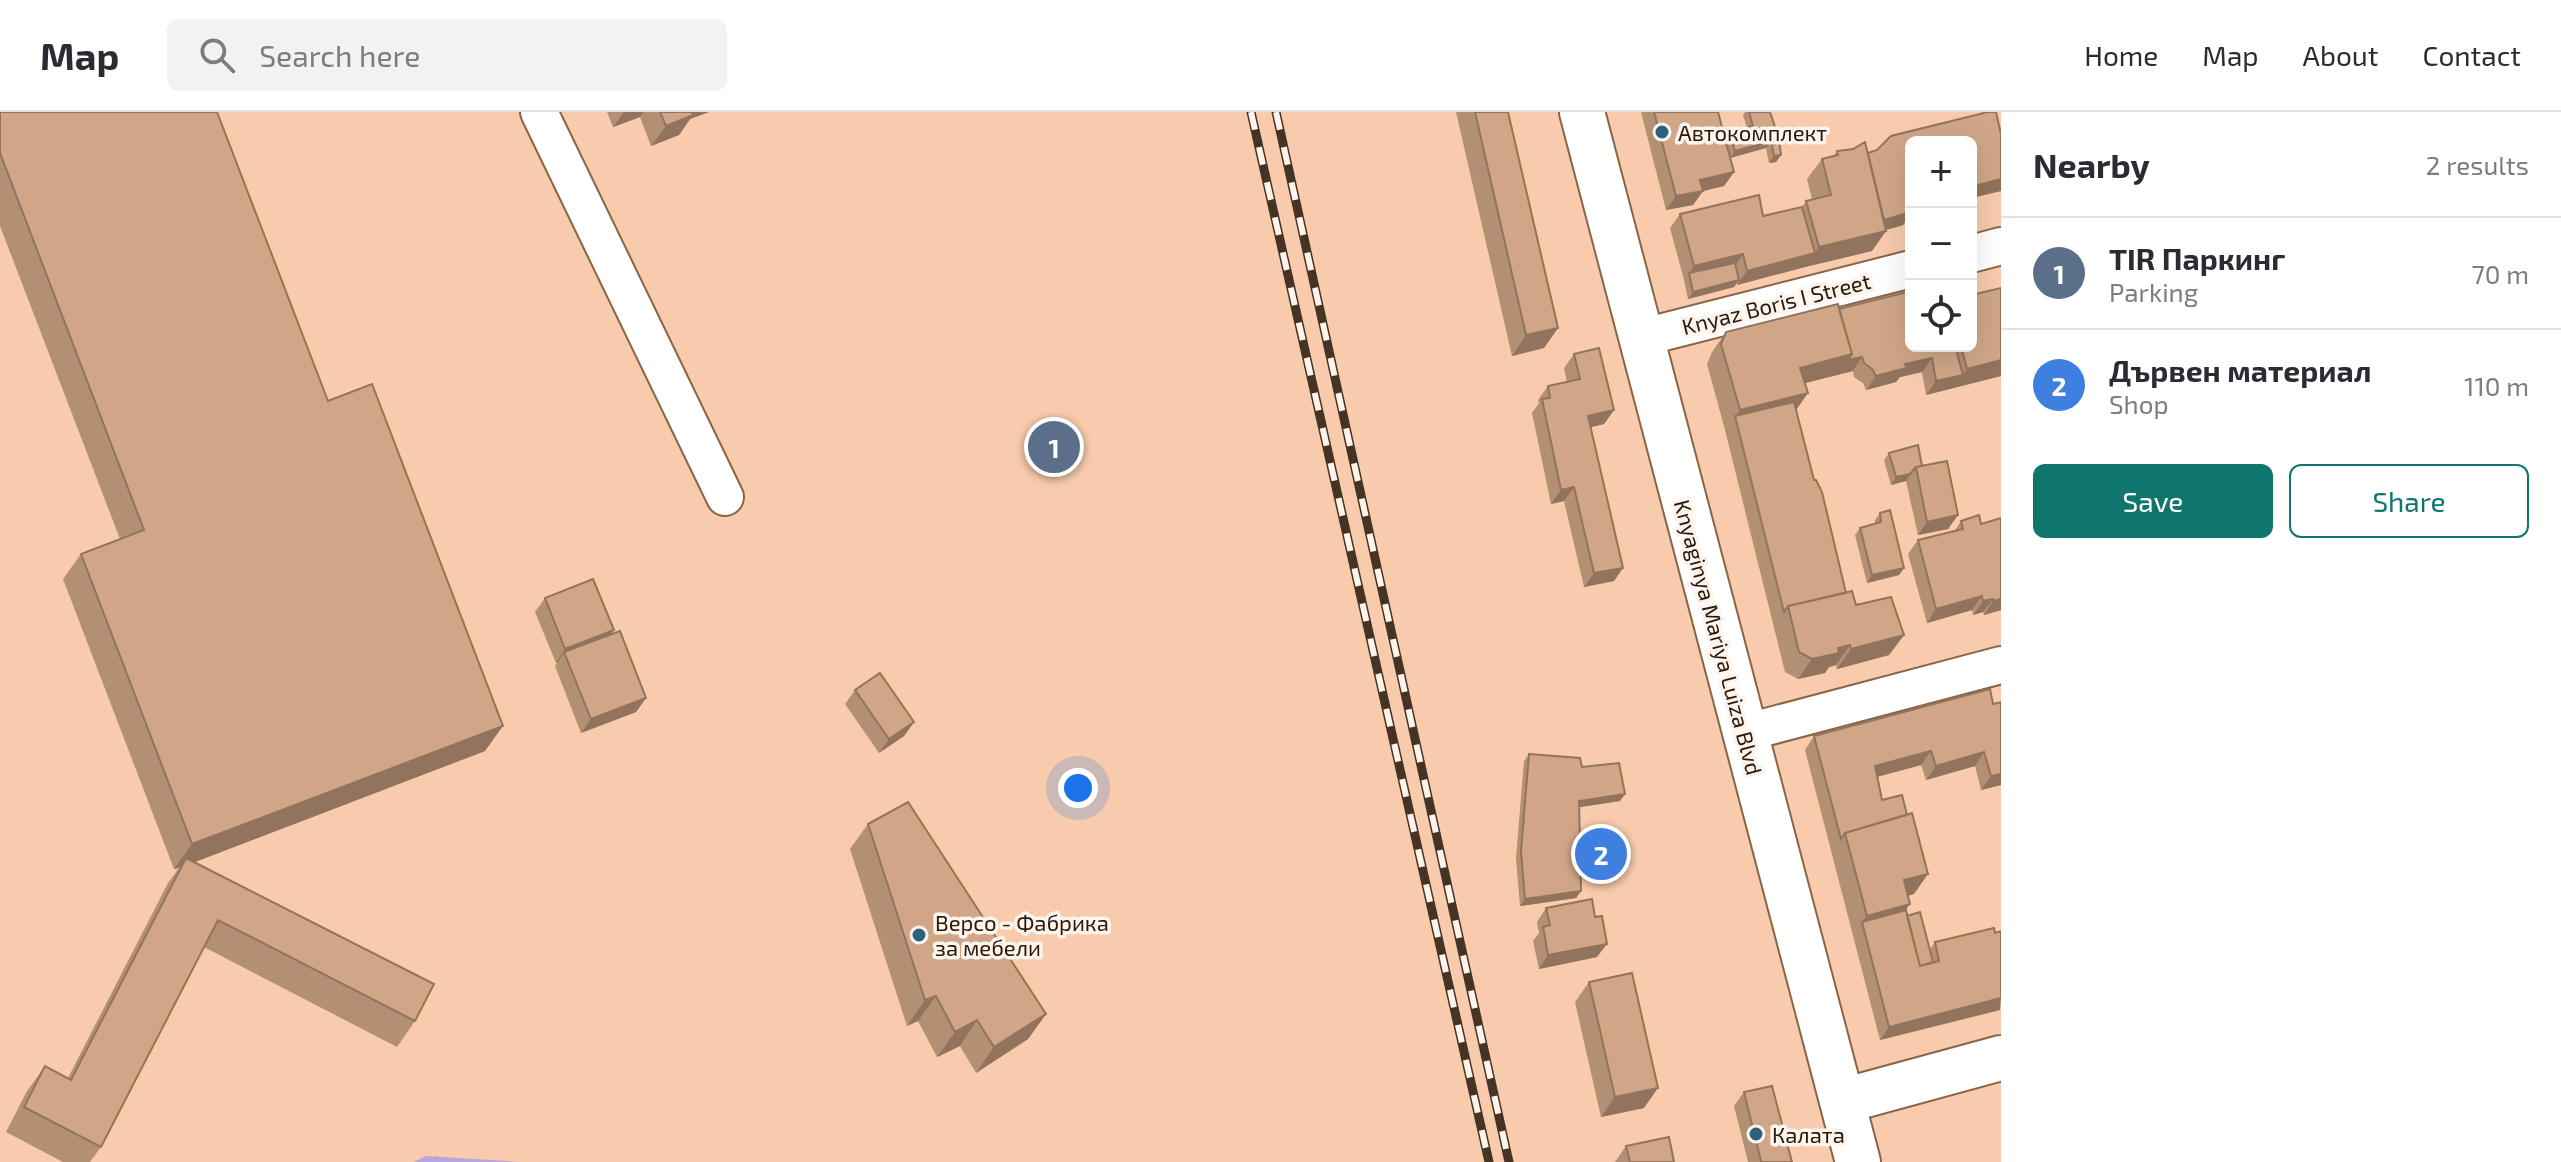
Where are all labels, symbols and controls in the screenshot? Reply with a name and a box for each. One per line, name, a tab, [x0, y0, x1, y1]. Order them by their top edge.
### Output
search box	[167, 19, 727, 91]
text: Map	[40, 32, 119, 78]
icon: search	[195, 33, 239, 77]
text: Search here	[259, 37, 420, 73]
text: Home	[2084, 38, 2158, 72]
text: Map	[2202, 38, 2259, 72]
text: About	[2303, 38, 2378, 72]
text: Contact	[2422, 38, 2521, 72]
place label: Автокомплект	[1678, 119, 1827, 145]
marker: Автокомплект	[1653, 123, 1671, 141]
map controls	[1905, 136, 1977, 352]
button: +	[1905, 136, 1977, 208]
text: Nearby	[2033, 144, 2150, 185]
text: 2 results	[2426, 149, 2529, 180]
button: −	[1905, 208, 1977, 280]
text: TIR Паркинг	[2109, 240, 2285, 276]
text: 1	[2053, 258, 2065, 289]
text: 70 m	[2471, 258, 2529, 289]
street label: Knyaz Boris I Street	[1679, 267, 1873, 339]
text: Parking	[2109, 276, 2198, 307]
button: locate	[1905, 280, 1977, 352]
text: Дървен материал	[2109, 352, 2372, 388]
text: 2	[2051, 370, 2067, 401]
text: 110 m	[2464, 370, 2529, 401]
text: Shop	[2109, 388, 2169, 419]
pin: 1	[1028, 417, 1080, 477]
button: Save	[2033, 464, 2273, 538]
button: Share	[2289, 464, 2529, 538]
street label: Knyaginya Mariya Luiza Blvd	[1670, 497, 1768, 777]
your location	[1058, 768, 1098, 808]
pin: 2	[1575, 824, 1627, 884]
place label: Версо - Фабрика за мебели	[935, 909, 1109, 960]
marker: Версо - Фабрика за мебели	[910, 926, 928, 944]
place label: Калата	[1772, 1121, 1845, 1147]
marker: Калата	[1747, 1125, 1765, 1143]

